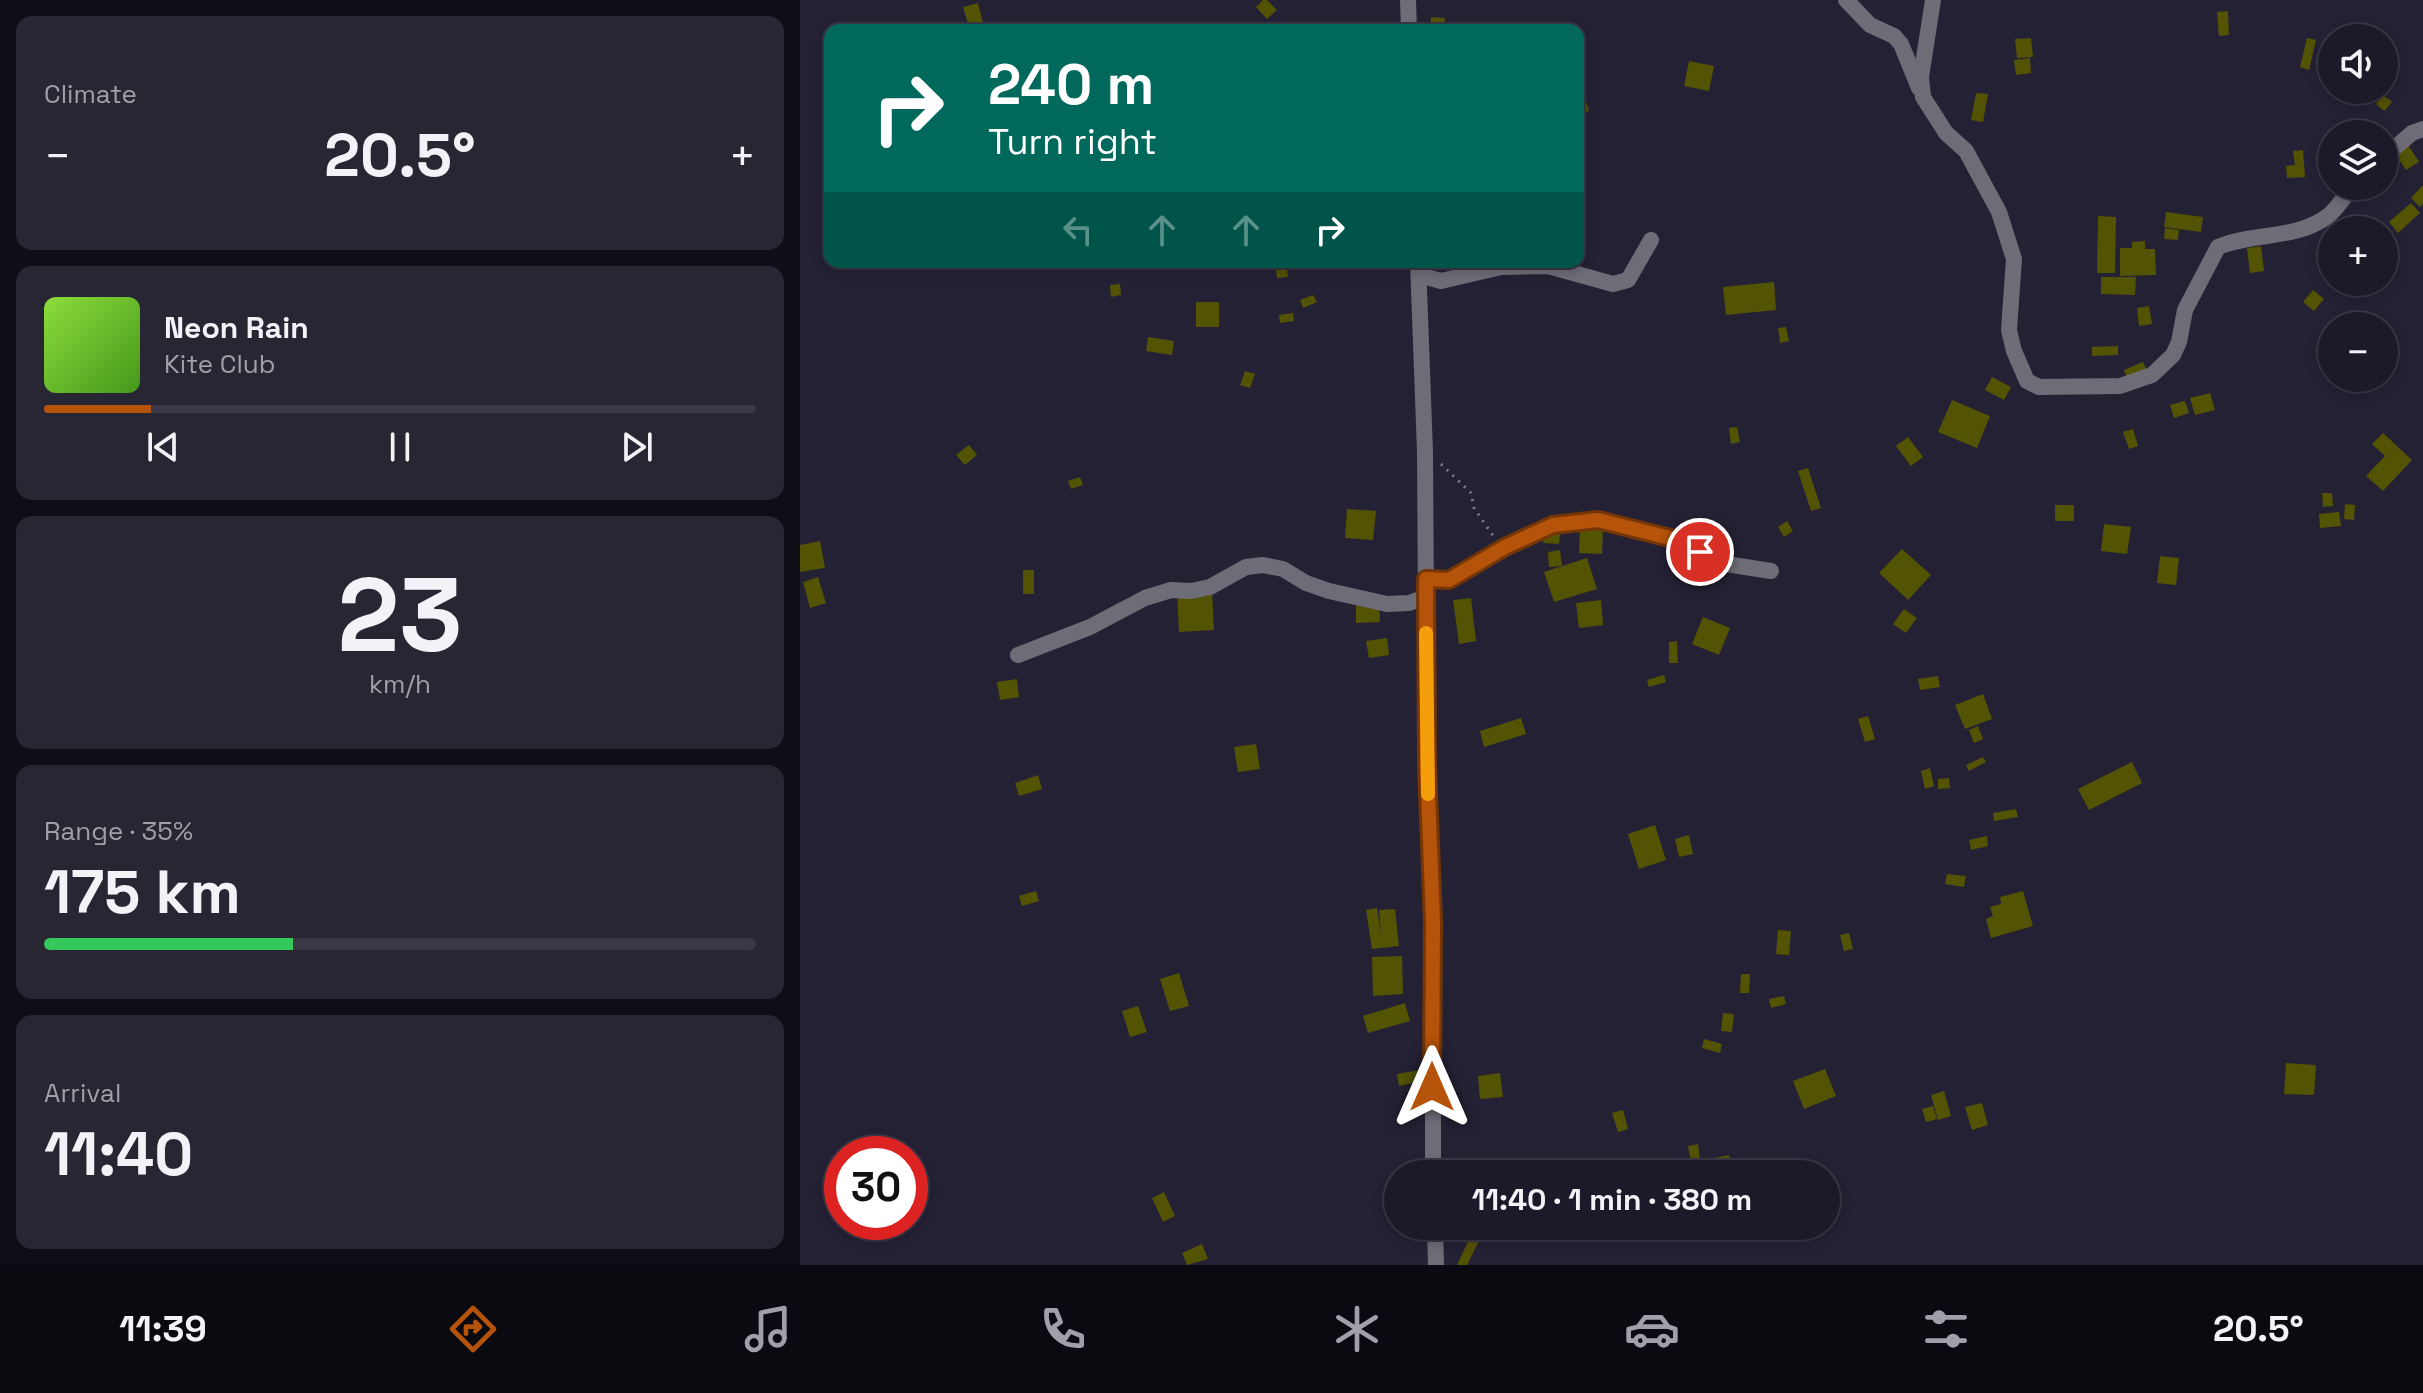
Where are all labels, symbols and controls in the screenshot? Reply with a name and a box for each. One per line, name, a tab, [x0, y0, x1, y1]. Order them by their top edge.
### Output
map controls	[2318, 24, 2398, 392]
button: sound	[2318, 24, 2398, 104]
text: 240 m	[988, 49, 1154, 120]
icon: right	[856, 56, 960, 160]
text: Climate	[44, 77, 137, 111]
text: 20.5°	[324, 117, 476, 194]
text: Turn right	[988, 119, 1157, 165]
button: layers	[2318, 120, 2398, 200]
text: −	[44, 128, 71, 184]
text: +	[729, 128, 756, 184]
icon: left	[1056, 208, 1100, 252]
icon: ahead	[1140, 208, 1184, 252]
icon: ahead	[1224, 208, 1268, 252]
icon: right	[1308, 208, 1352, 252]
button: +	[2318, 216, 2398, 296]
text: Neon Rain	[164, 308, 309, 347]
button: −	[2318, 312, 2398, 392]
text: Kite Club	[164, 347, 276, 381]
icon: previous	[141, 425, 185, 469]
icon: pause	[378, 425, 422, 469]
icon: next	[615, 425, 659, 469]
pin	[1666, 518, 1734, 586]
icon: arrive	[1678, 530, 1722, 574]
text: 23	[337, 549, 463, 681]
text: km/h	[369, 667, 431, 701]
text: Range · 35%	[44, 814, 193, 848]
text: 175 km	[44, 854, 241, 931]
position arrow	[1390, 1045, 1474, 1129]
text: Arrival	[44, 1076, 121, 1110]
text: 11:40	[44, 1116, 193, 1193]
speed limit sign: 30	[824, 1136, 928, 1240]
text: 11:40 · 1 min · 380 m	[1472, 1180, 1752, 1219]
icon: directions	[445, 1301, 501, 1357]
icon: music	[740, 1301, 796, 1357]
icon: phone	[1035, 1301, 1091, 1357]
icon: climate	[1329, 1301, 1385, 1357]
icon: car	[1624, 1301, 1680, 1357]
icon: filters	[1918, 1301, 1974, 1357]
text: 11:39	[119, 1306, 207, 1352]
text: 20.5°	[2213, 1306, 2304, 1352]

